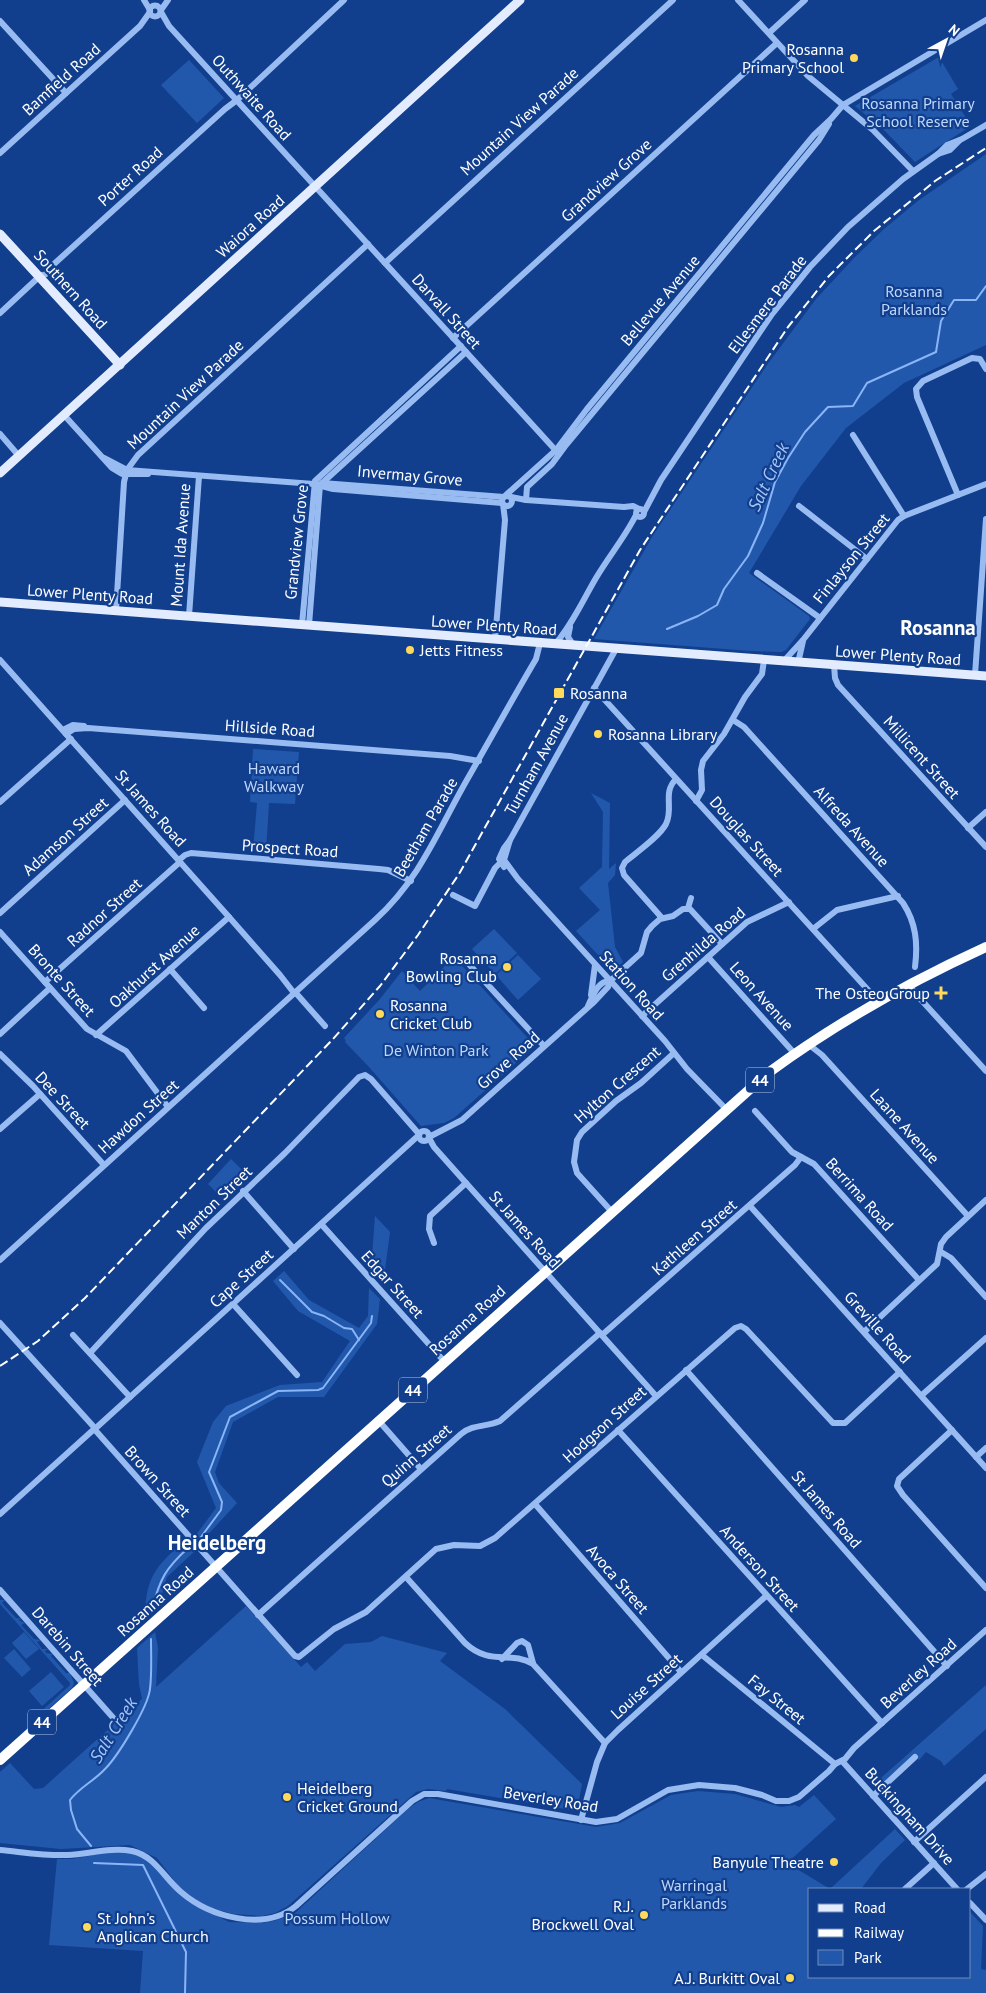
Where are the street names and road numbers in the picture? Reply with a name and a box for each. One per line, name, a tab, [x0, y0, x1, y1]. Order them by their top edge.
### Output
street label: Bamfield Road	[18, 39, 104, 119]
street label: Outhwaite Road	[208, 50, 296, 144]
street label: Mountain View Parade	[456, 63, 582, 179]
street label: Grandview Grove	[556, 134, 656, 226]
street label: Porter Road	[94, 142, 166, 210]
street label: Waiora Road	[212, 190, 288, 262]
street label: Southern Road	[30, 245, 112, 333]
street label: Bellevue Avenue	[616, 250, 704, 350]
street label: Ellesmere Parade	[723, 251, 811, 357]
street label: Darvall Street	[408, 269, 486, 353]
street label: Mountain View Parade	[123, 335, 247, 453]
street label: Invermay Grove	[356, 460, 464, 490]
street label: Mount Ida Avenue	[166, 483, 194, 607]
street label: Grandview Grove	[280, 484, 312, 600]
street label: Finlayson Street	[808, 508, 894, 607]
street label: Lower Plenty Road	[26, 580, 154, 608]
street label: Lower Plenty Road	[430, 611, 558, 639]
street label: Lower Plenty Road	[834, 641, 962, 669]
street label: Turnham Avenue	[500, 710, 572, 818]
street label: Millicent Street	[879, 711, 965, 803]
street label: Hillside Road	[224, 715, 316, 741]
street label: St James Road	[111, 765, 191, 851]
street label: Beetham Parade	[389, 774, 461, 880]
street label: Alfreda Avenue	[810, 781, 894, 871]
street label: Adamson Street	[18, 792, 112, 880]
street label: Douglas Street	[706, 792, 789, 881]
street label: Prospect Road	[241, 835, 339, 861]
street label: Radnor Street	[62, 873, 146, 951]
street label: Grenhilda Road	[657, 902, 749, 986]
street label: Oakhurst Avenue	[104, 920, 204, 1012]
street label: Bronte Street	[24, 940, 100, 1021]
street label: Station Road	[595, 946, 669, 1024]
street label: Leon Avenue	[726, 957, 798, 1035]
street label: Grove Road	[473, 1027, 543, 1093]
street label: Hylton Crescent	[570, 1041, 665, 1127]
street label: Dee Street	[31, 1067, 95, 1133]
road number: 44	[746, 1068, 774, 1092]
street label: Hawdon Street	[94, 1074, 183, 1157]
street label: Laane Avenue	[866, 1084, 944, 1168]
street label: Berrima Road	[822, 1153, 898, 1235]
street label: Manton Street	[172, 1161, 256, 1243]
street label: St James Road	[485, 1186, 565, 1272]
street label: Kathleen Street	[647, 1194, 741, 1279]
street label: Cape Street	[205, 1244, 277, 1312]
street label: Edgar Street	[357, 1246, 429, 1322]
street label: Rosanna Road	[425, 1281, 509, 1359]
street label: Greville Road	[840, 1287, 916, 1367]
road number: 44	[399, 1378, 427, 1402]
street label: Hodgson Street	[558, 1381, 650, 1467]
street label: Quinn Street	[377, 1419, 456, 1491]
street label: Brown Street	[121, 1441, 196, 1521]
street label: St James Road	[788, 1466, 866, 1552]
street label: Anderson Street	[716, 1521, 804, 1616]
street label: Avoca Street	[583, 1540, 654, 1618]
street label: Rosanna Road	[113, 1562, 197, 1640]
street label: Darebin Street	[28, 1602, 108, 1690]
street label: Beverley Road	[876, 1634, 960, 1712]
street label: Louise Street	[606, 1648, 686, 1723]
street label: Fay Street	[744, 1670, 810, 1729]
road number: 44	[28, 1710, 56, 1734]
street label: Buckingham Drive	[861, 1763, 959, 1869]
street label: Beverley Road	[502, 1782, 600, 1816]

